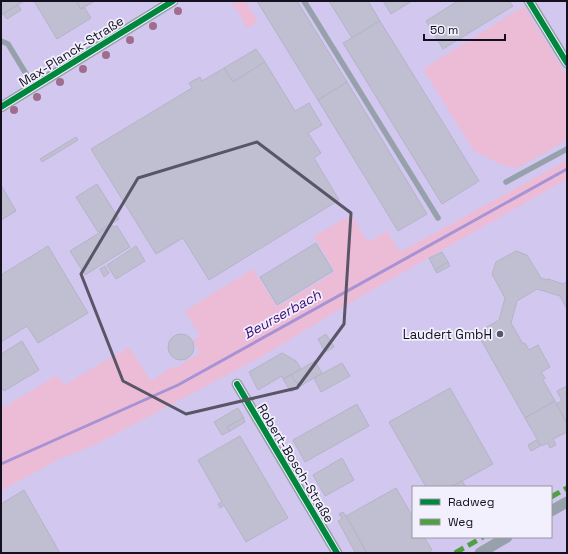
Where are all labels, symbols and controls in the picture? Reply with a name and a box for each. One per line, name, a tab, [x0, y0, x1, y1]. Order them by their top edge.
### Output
street label: Max-Planck-Straße	[16, 12, 127, 91]
scale bar	[424, 16, 505, 42]
text: 50 m	[430, 22, 458, 38]
water label: Beurserbach	[240, 285, 324, 343]
place label: Laudert GmbH	[403, 326, 492, 343]
marker: Laudert GmbH	[495, 329, 505, 339]
street label: Robert-Bosch-Straße	[253, 401, 338, 526]
legend	[412, 486, 552, 538]
text: Radweg	[448, 494, 494, 510]
text: Weg	[448, 514, 473, 530]

